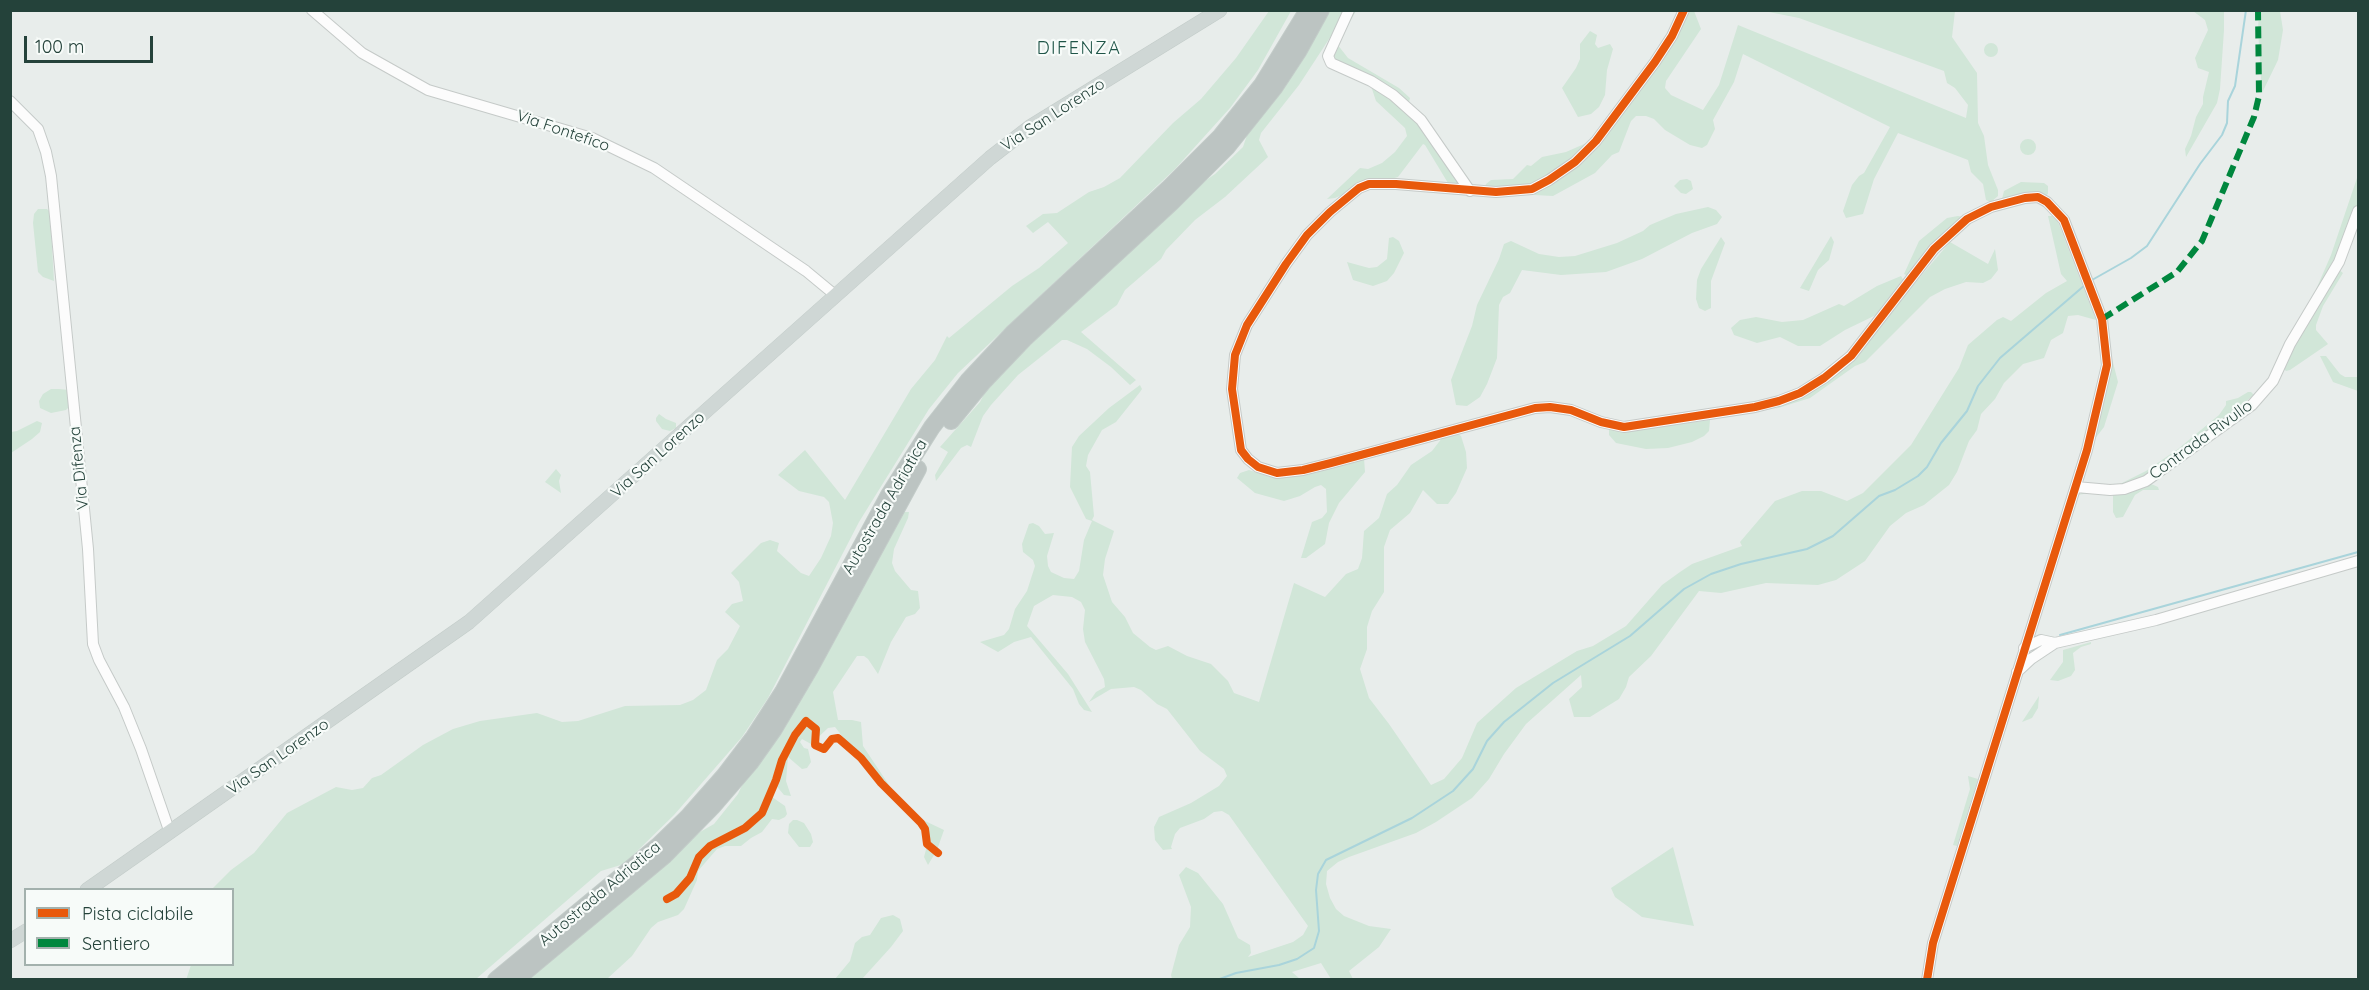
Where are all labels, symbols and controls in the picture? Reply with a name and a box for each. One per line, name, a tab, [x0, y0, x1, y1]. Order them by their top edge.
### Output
scale bar	[27, 24, 156, 62]
text: 100 m	[35, 35, 84, 58]
district label: DIFENZA	[1037, 38, 1121, 60]
street label: Via San Lorenzo	[998, 74, 1108, 156]
street label: Via Fontefico	[514, 106, 612, 156]
street label: Contrada Rivullo	[2146, 396, 2256, 484]
street label: Via San Lorenzo	[607, 408, 709, 502]
street label: Via Difenza	[65, 425, 93, 511]
street label: Autostrada Adriatica	[838, 436, 932, 578]
street label: Via San Lorenzo	[223, 715, 333, 799]
street label: Autostrada Adriatica	[535, 838, 665, 950]
legend	[24, 888, 234, 966]
text: Pista ciclabile	[82, 902, 193, 925]
text: Sentiero	[82, 932, 150, 955]

